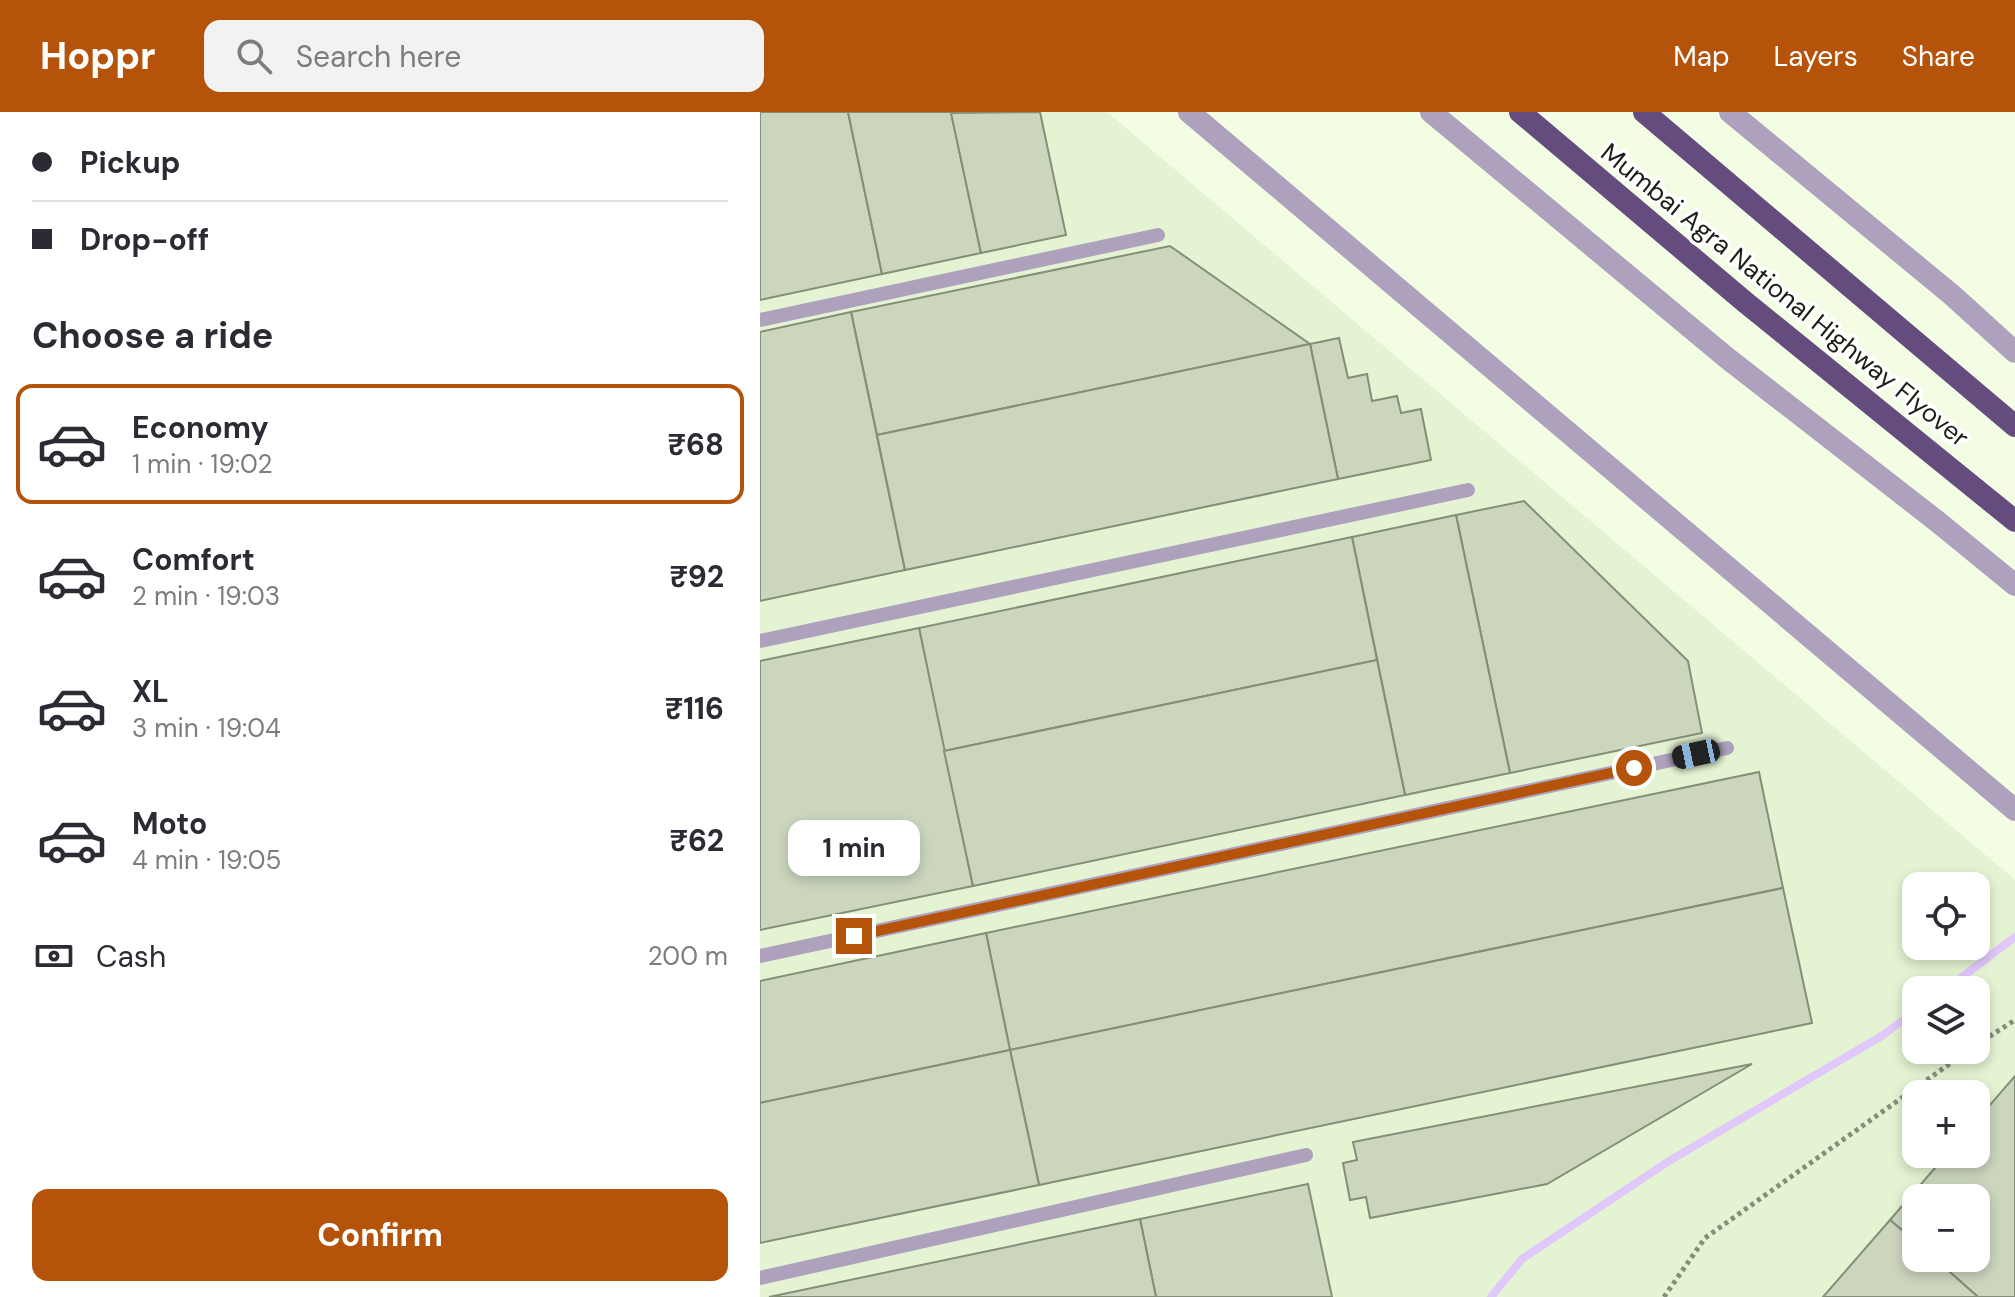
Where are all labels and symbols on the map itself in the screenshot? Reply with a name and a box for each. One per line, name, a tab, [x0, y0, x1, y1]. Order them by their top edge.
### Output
street label: Mumbai Agra National Highway Flyover	[1594, 136, 1976, 454]
car	[1670, 737, 1722, 771]
route start	[1616, 750, 1652, 786]
callout: 1 min	[788, 820, 920, 876]
route end	[836, 918, 872, 954]

